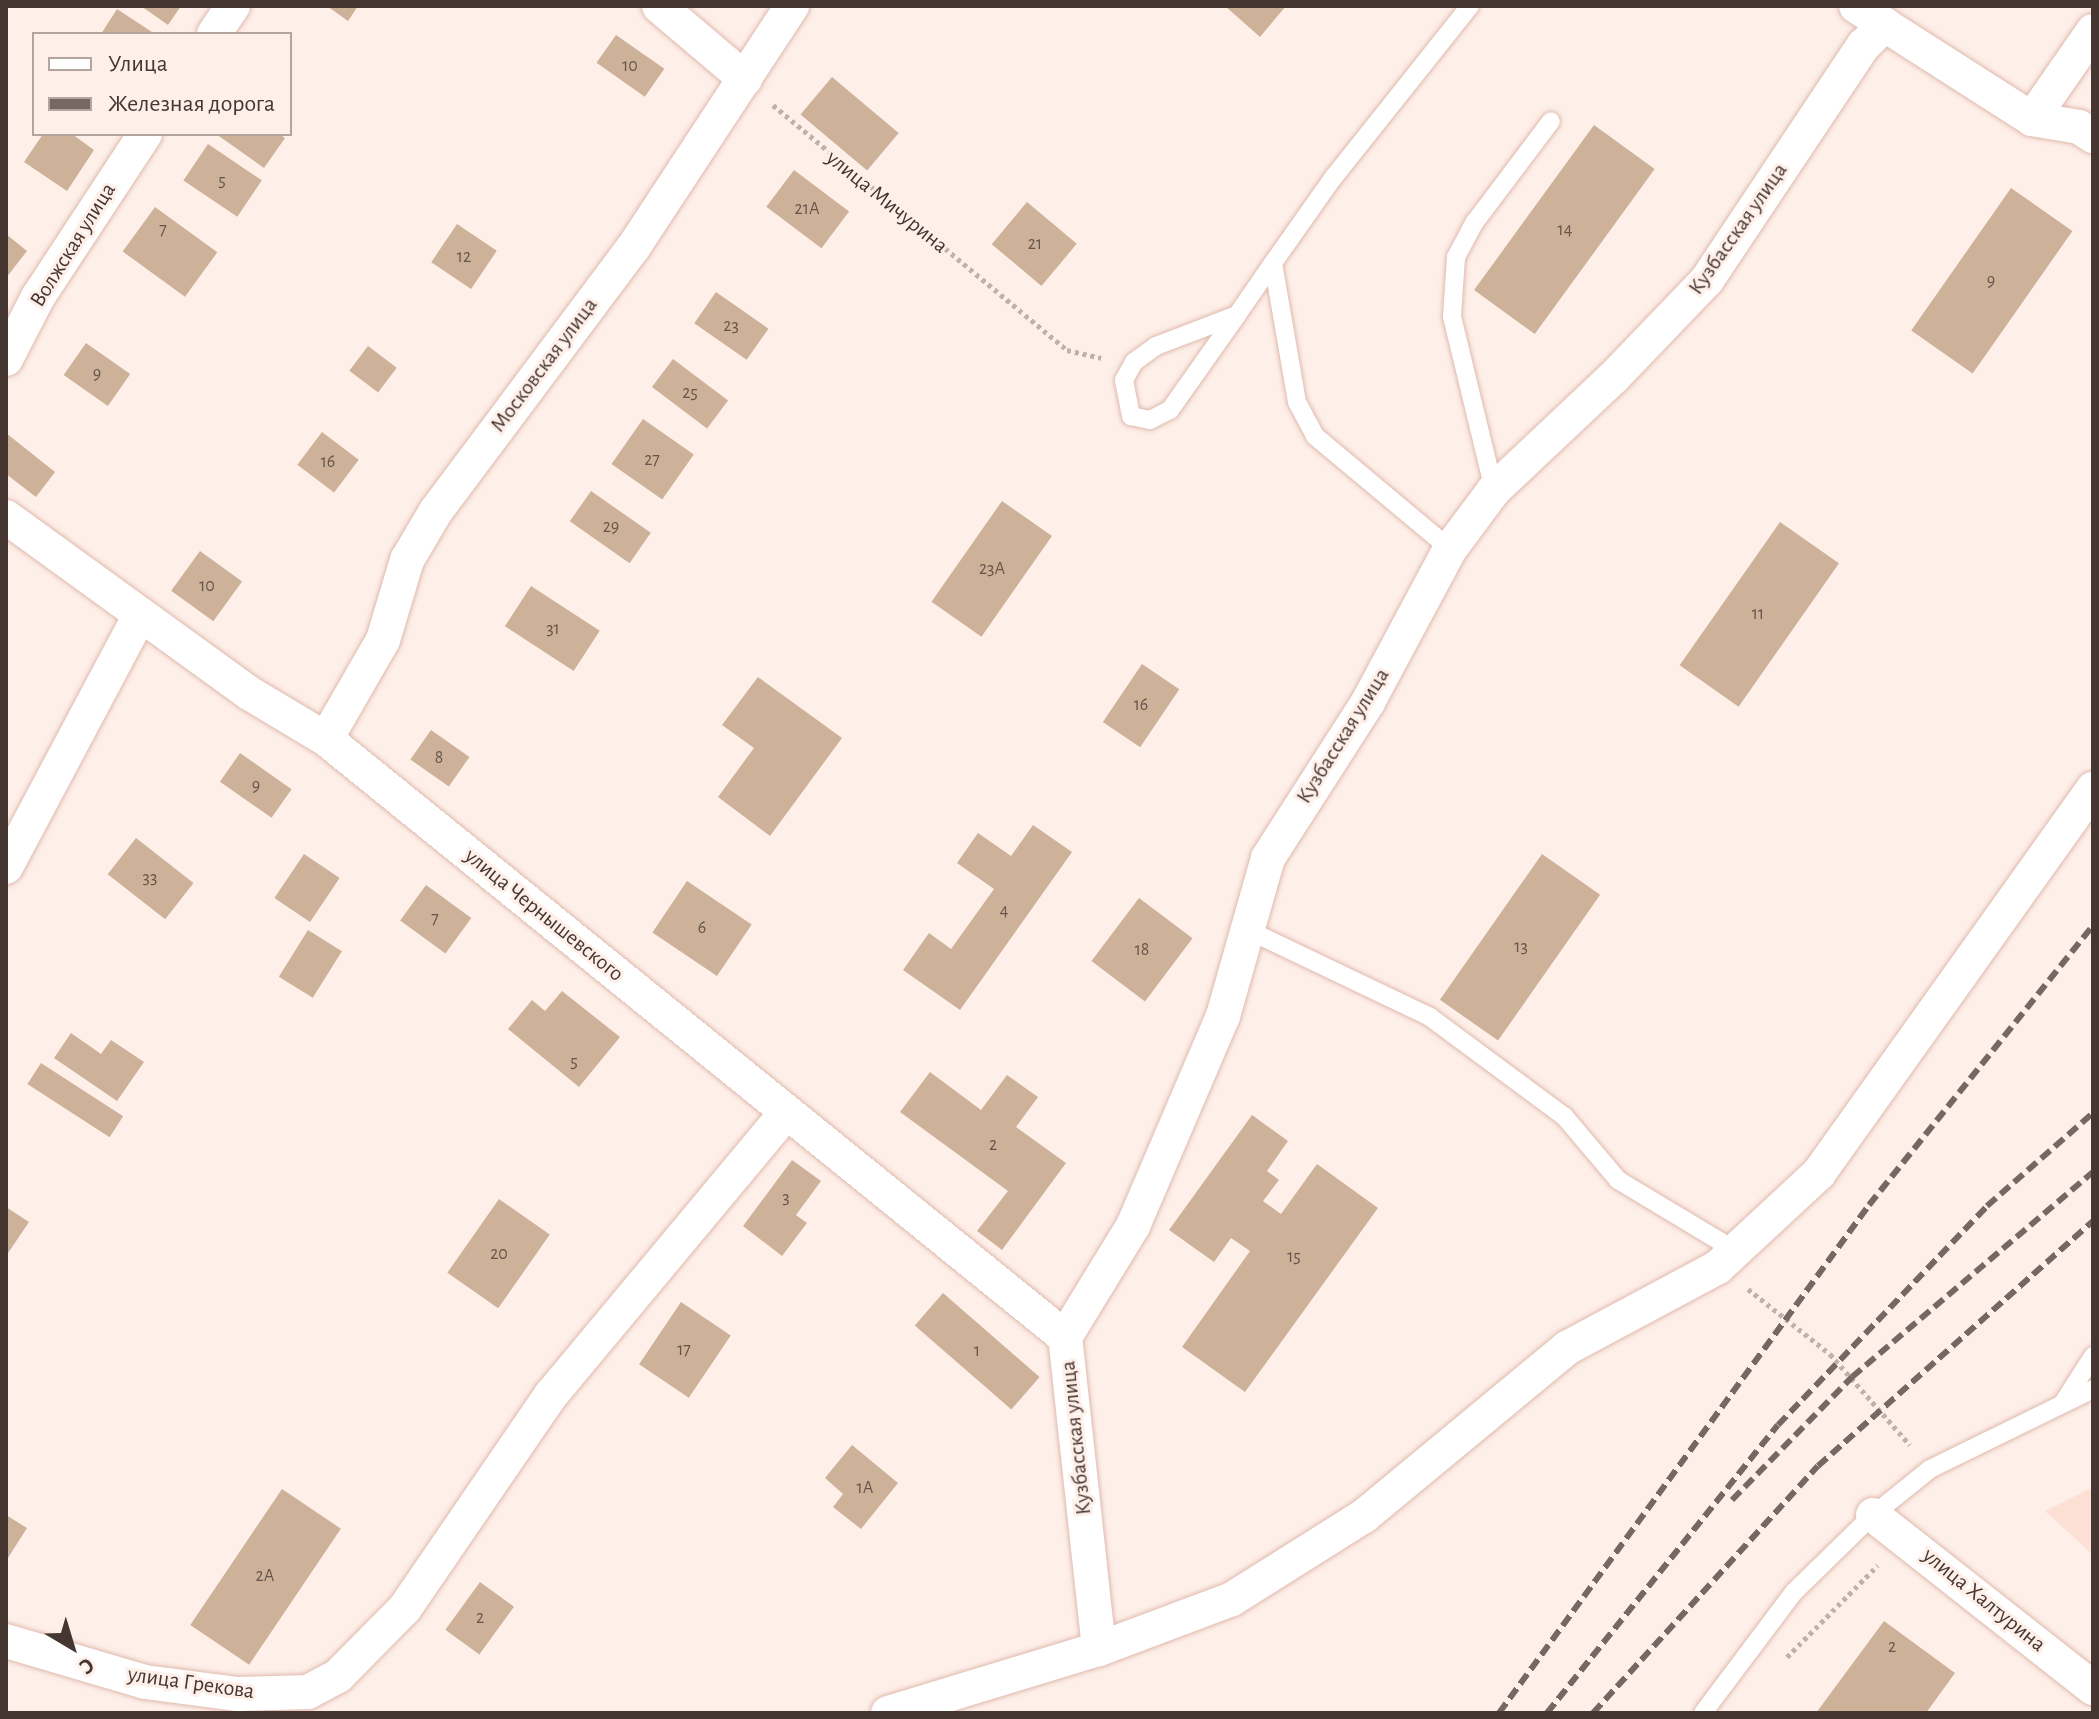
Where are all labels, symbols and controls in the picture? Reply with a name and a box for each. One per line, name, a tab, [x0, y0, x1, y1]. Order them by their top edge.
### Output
legend	[32, 32, 292, 136]
text: Улица	[108, 52, 168, 76]
house number: 10	[622, 55, 638, 77]
text: Железная дорога	[108, 92, 275, 116]
street label: улица Мичурина	[821, 145, 953, 259]
street label: Кузбасская улица	[1683, 158, 1793, 300]
house number: 5	[218, 170, 226, 192]
street label: Волжская улица	[24, 178, 122, 312]
house number: 21А	[795, 198, 819, 220]
house number: 7	[159, 219, 167, 241]
house number: 14	[1558, 219, 1572, 241]
house number: 21	[1028, 233, 1042, 255]
house number: 12	[457, 246, 471, 268]
house number: 9	[1987, 270, 1995, 292]
street label: Московская улица	[485, 292, 603, 438]
house number: 23	[723, 315, 739, 337]
house number: 9	[93, 363, 101, 385]
house number: 25	[682, 382, 698, 404]
house number: 27	[644, 449, 660, 471]
house number: 16	[321, 451, 335, 473]
house number: 29	[603, 516, 619, 538]
house number: 23А	[979, 558, 1005, 580]
house number: 10	[199, 575, 215, 597]
house number: 11	[1752, 603, 1764, 625]
house number: 31	[546, 618, 560, 640]
street label: Кузбасская улица	[1291, 663, 1395, 809]
house number: 16	[1134, 694, 1148, 716]
house number: 8	[435, 747, 443, 769]
house number: 9	[252, 775, 260, 797]
street label: улица Чернышевского	[459, 843, 629, 987]
house number: 33	[143, 867, 157, 889]
house number: 4	[1000, 900, 1008, 922]
house number: 7	[431, 908, 439, 930]
house number: 6	[698, 917, 706, 939]
house number: 13	[1514, 936, 1528, 958]
house number: 18	[1135, 939, 1149, 961]
house number: 5	[570, 1051, 578, 1073]
house number: 2	[989, 1134, 997, 1156]
house number: 3	[782, 1187, 790, 1209]
house number: 20	[490, 1243, 508, 1265]
house number: 15	[1287, 1246, 1301, 1268]
house number: 17	[677, 1339, 691, 1361]
house number: 1	[974, 1340, 980, 1362]
street label: Кузбасская улица	[1055, 1360, 1097, 1516]
house number: 1А	[857, 1477, 873, 1499]
street label: улица Халтурина	[1917, 1542, 2051, 1658]
house number: 2А	[256, 1565, 274, 1587]
north arrow	[32, 1607, 112, 1687]
house number: 2	[476, 1607, 484, 1629]
house number: 2	[1888, 1636, 1896, 1658]
text: С	[75, 1653, 98, 1678]
street label: улица Грекова	[126, 1661, 256, 1705]

